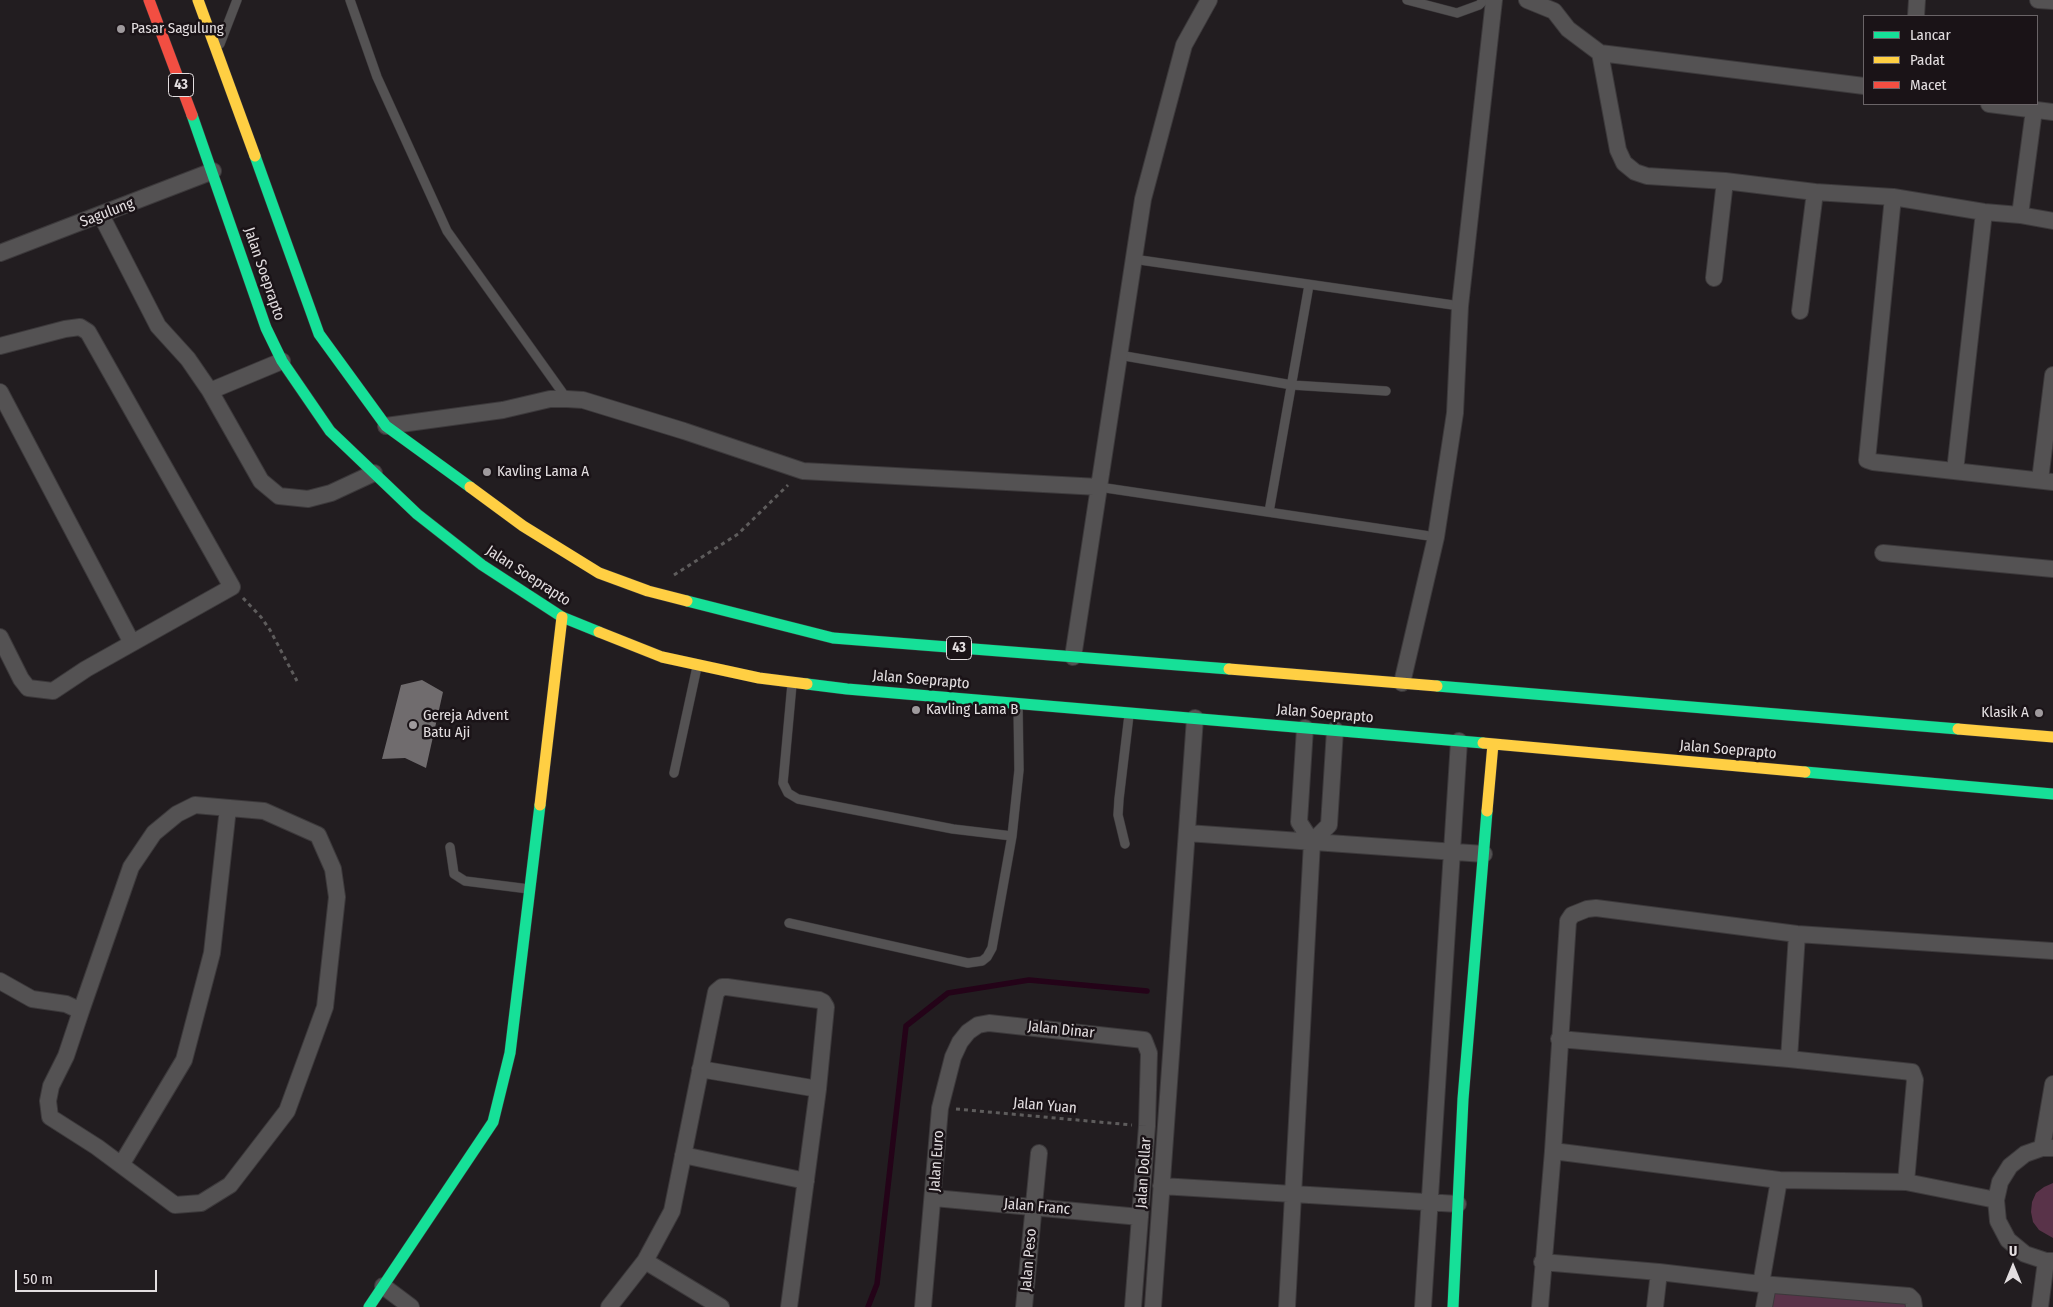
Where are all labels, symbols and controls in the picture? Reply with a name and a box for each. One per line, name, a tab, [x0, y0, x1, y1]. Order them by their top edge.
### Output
legend	[1863, 15, 2038, 105]
place label: Pasar Sagulung	[131, 20, 224, 38]
marker: Pasar Sagulung	[115, 23, 127, 35]
text: Lancar	[1910, 26, 1951, 44]
text: Padat	[1910, 51, 1945, 69]
road number: 43	[168, 74, 194, 96]
text: Macet	[1910, 76, 1946, 94]
street label: Sagulung	[78, 195, 136, 231]
street label: Jalan Soeprapto	[240, 225, 288, 323]
place label: Kavling Lama A	[497, 463, 589, 481]
marker: Kavling Lama A	[481, 466, 493, 478]
street label: Jalan Soeprapto	[482, 542, 574, 610]
road number: 43	[946, 636, 972, 660]
street label: Jalan Soeprapto	[872, 667, 970, 693]
place label: Kavling Lama B	[926, 701, 1018, 719]
street label: Jalan Soeprapto	[1276, 701, 1374, 727]
marker: Kavling Lama B	[910, 704, 922, 716]
place label: Klasik A	[1981, 704, 2029, 722]
place label: Gereja Advent Batu Aji	[423, 707, 509, 742]
marker: Klasik A	[2033, 707, 2045, 719]
marker: Gereja Advent Batu Aji	[407, 719, 419, 731]
street label: Jalan Soeprapto	[1679, 737, 1777, 763]
street label: Jalan Dinar	[1027, 1018, 1095, 1042]
street label: Jalan Yuan	[1012, 1094, 1078, 1118]
street label: Jalan Euro	[926, 1130, 948, 1192]
street label: Jalan Dollar	[1133, 1137, 1155, 1209]
street label: Jalan Franc	[1003, 1195, 1071, 1219]
street label: Jalan Peso	[1017, 1228, 1041, 1292]
north arrow	[1988, 1242, 2038, 1292]
text: U	[2009, 1243, 2017, 1260]
scale bar	[18, 1260, 160, 1292]
text: 50 m	[23, 1270, 53, 1288]

